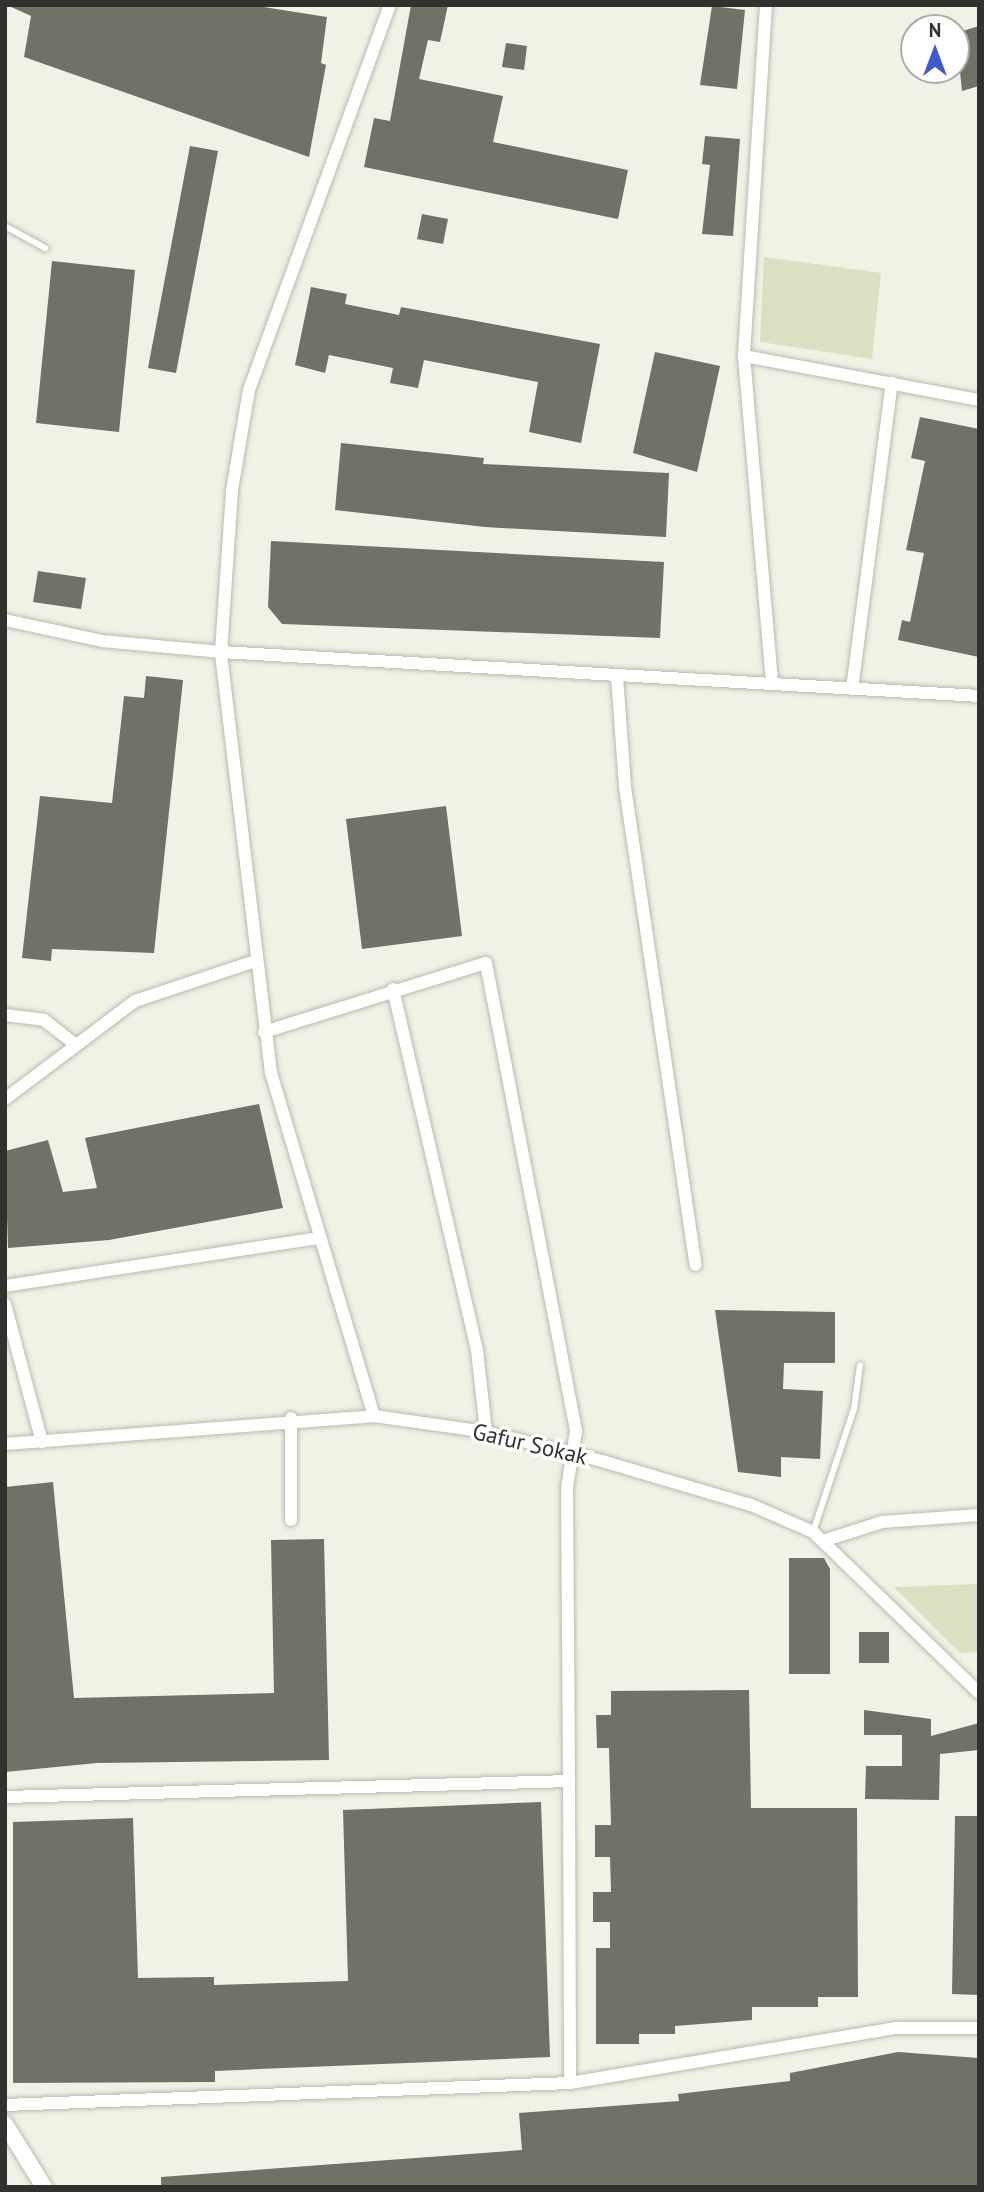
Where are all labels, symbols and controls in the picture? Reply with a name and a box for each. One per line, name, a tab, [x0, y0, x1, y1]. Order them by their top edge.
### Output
north arrow	[900, 14, 970, 84]
text: N	[929, 18, 941, 42]
street label: Gafur Sokak	[470, 1417, 590, 1471]

